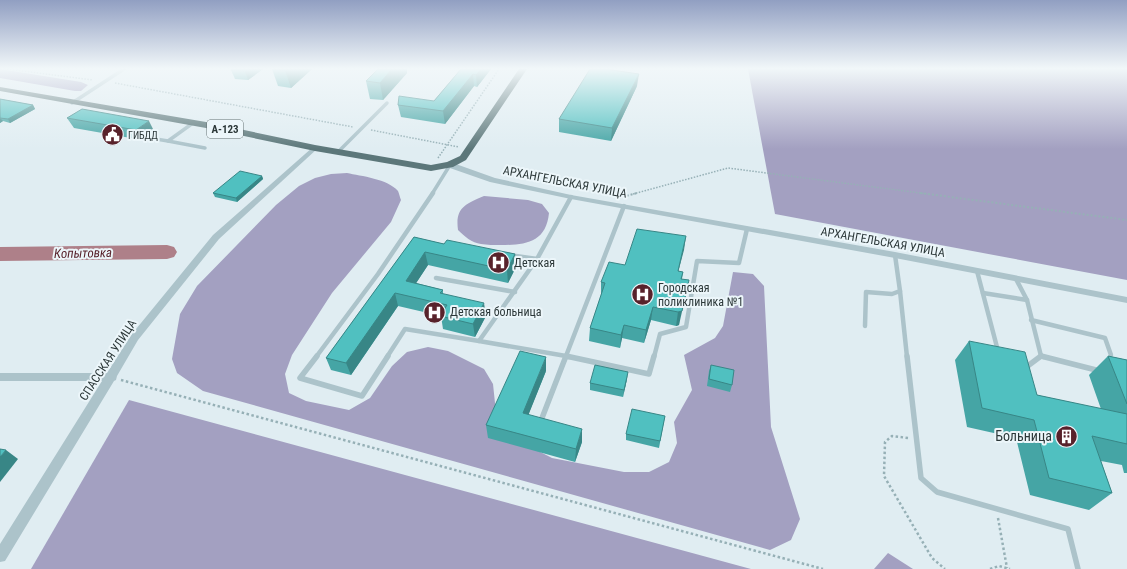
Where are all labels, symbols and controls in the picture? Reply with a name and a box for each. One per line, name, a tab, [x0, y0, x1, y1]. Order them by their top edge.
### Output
road number: А-123	[207, 120, 243, 138]
public building icon: ГИБДД	[99, 122, 125, 148]
place label: ГИБДД	[128, 130, 158, 141]
street label: АРХАНГЕЛЬСКАЯ УЛИЦА	[502, 163, 628, 201]
street label: АРХАНГЕЛЬСКАЯ УЛИЦА	[820, 224, 946, 260]
water label: Копытовка	[54, 245, 112, 261]
hospital icon: Детская	[486, 250, 512, 276]
place label: Детская	[514, 256, 555, 270]
place label: Городская поликлиника №1	[658, 281, 743, 309]
hospital icon: Городская поликлиника №1	[630, 282, 656, 308]
hospital icon: Детская больница	[422, 299, 448, 325]
place label: Детская больница	[450, 305, 542, 319]
street label: СПАССКАЯ УЛИЦА	[77, 317, 139, 403]
building icon: Больница	[1054, 423, 1080, 449]
place label: Больница	[995, 428, 1052, 444]

